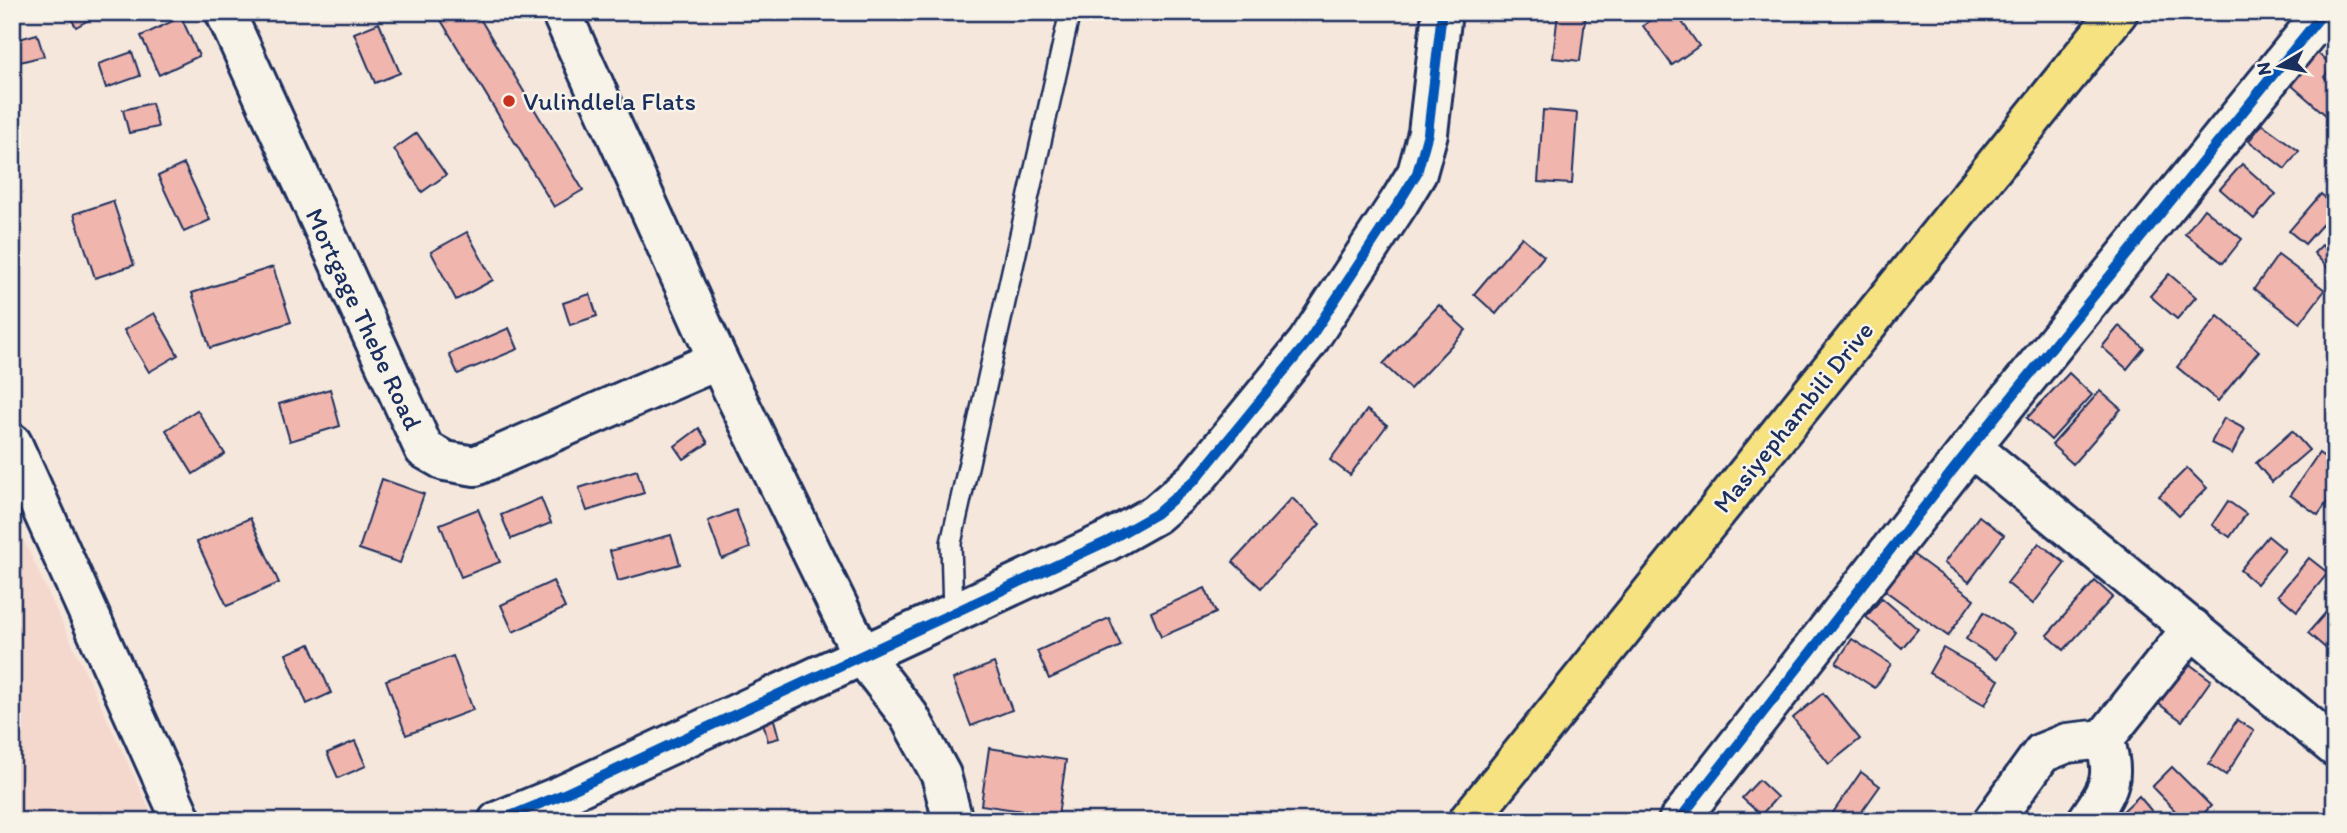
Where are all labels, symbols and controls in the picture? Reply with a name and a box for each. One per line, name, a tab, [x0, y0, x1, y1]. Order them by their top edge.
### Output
north arrow	[2246, 32, 2316, 102]
text: N	[2251, 61, 2276, 77]
place label: Vulindlela Flats	[523, 85, 696, 117]
marker: Vulindlela Flats	[501, 93, 517, 109]
street label: Mortgage Thebe Road	[299, 203, 430, 436]
street label: Masiyephambili Drive	[1706, 315, 1880, 519]

